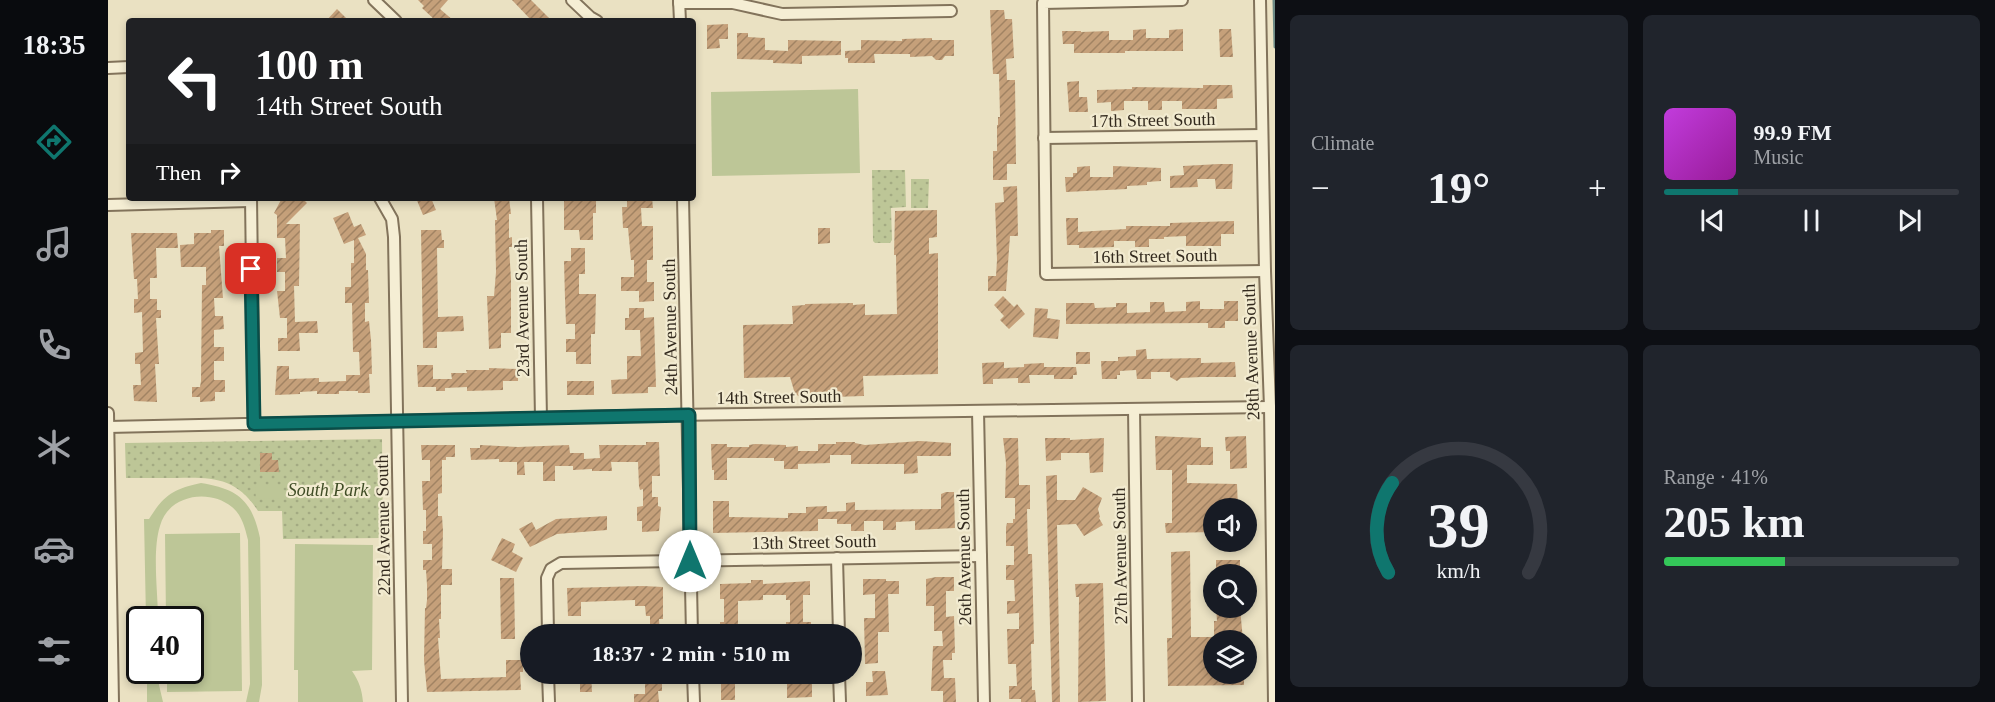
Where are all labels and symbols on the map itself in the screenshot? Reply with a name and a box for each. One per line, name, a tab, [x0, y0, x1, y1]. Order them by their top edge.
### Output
street label: 17th Street South	[1090, 109, 1216, 131]
street label: 23rd Avenue South	[511, 239, 533, 377]
pin	[225, 243, 276, 294]
street label: 16th Street South	[1092, 245, 1218, 267]
street label: 24th Avenue South	[659, 258, 681, 396]
street label: 28th Avenue South	[1239, 283, 1263, 421]
street label: 14th Street South	[716, 386, 842, 408]
street label: 22nd Avenue South	[372, 455, 394, 595]
park label: South Park	[288, 480, 369, 500]
street label: 27th Avenue South	[1109, 487, 1131, 625]
street label: 26th Avenue South	[953, 488, 975, 626]
position arrow	[658, 529, 722, 593]
street label: 13th Street South	[751, 531, 877, 553]
speed limit sign: 40	[126, 606, 204, 684]

